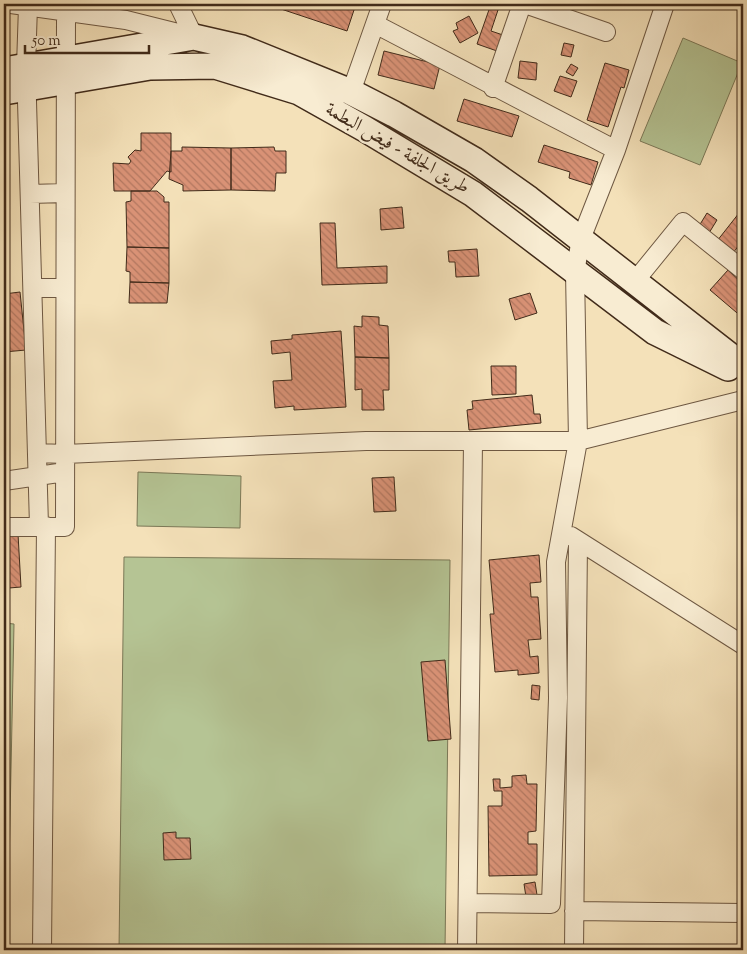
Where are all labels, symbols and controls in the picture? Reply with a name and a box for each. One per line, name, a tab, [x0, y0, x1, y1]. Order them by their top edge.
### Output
scale bar	[25, 22, 149, 54]
text: 50 m	[31, 31, 61, 52]
street label: طريق الجلفة - فيض البطمة	[320, 97, 474, 201]

